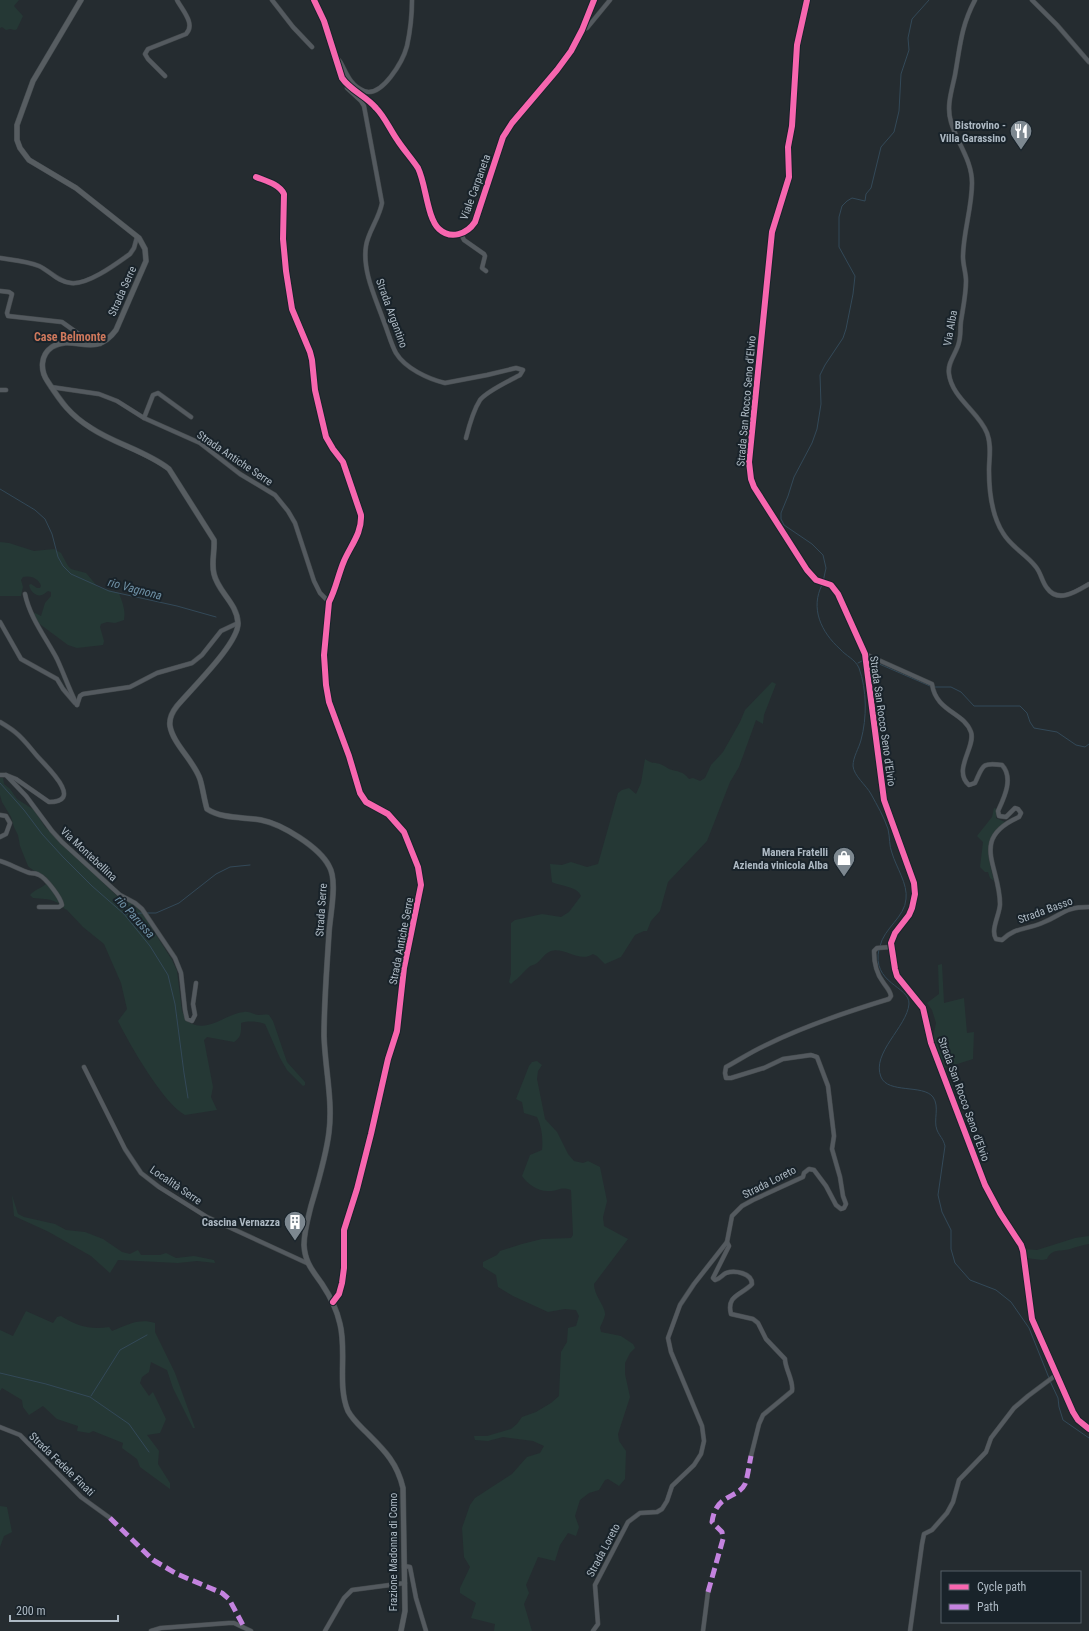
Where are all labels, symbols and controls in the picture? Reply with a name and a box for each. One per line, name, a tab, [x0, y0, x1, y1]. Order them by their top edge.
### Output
restaurant icon: Bistrovino - Villa Garassino	[1008, 118, 1034, 151]
place label: Bistrovino - Villa Garassino	[940, 119, 1007, 145]
street label: Viale Carpaneta	[458, 153, 493, 222]
street label: Strada Serre	[106, 264, 139, 318]
street label: Strada Argantino	[373, 277, 410, 350]
street label: Via Alba	[941, 309, 960, 347]
district label: Case Belmonte	[34, 330, 106, 344]
street label: Strada San Rocco Seno d'Elvio	[734, 335, 759, 467]
street label: Strada Antiche Serre	[194, 428, 275, 489]
water label: rio Vagnona	[107, 575, 163, 603]
street label: Strada San Rocco Seno d'Elvio	[867, 655, 898, 787]
street label: Via Montebellina	[58, 825, 120, 884]
shop icon: Manera Fratelli Azienda vinicola Alba	[831, 845, 857, 878]
place label: Manera Fratelli Azienda vinicola Alba	[733, 846, 828, 872]
street label: Strada Serre	[313, 883, 330, 937]
water label: rio Parussa	[112, 893, 158, 941]
street label: Strada Basso	[1016, 894, 1075, 926]
street label: Strada Antiche Serre	[387, 896, 416, 986]
street label: Strada San Rocco Seno d'Elvio	[935, 1035, 992, 1164]
street label: Località Serre	[147, 1163, 204, 1208]
street label: Strada Loreto	[740, 1163, 799, 1202]
building icon: Cascina Vernazza	[282, 1209, 308, 1242]
place label: Cascina Vernazza	[202, 1216, 280, 1229]
street label: Strada Fedele Finati	[26, 1430, 97, 1499]
street label: Frazione Madonna di Como	[387, 1492, 400, 1611]
street label: Strada Loreto	[584, 1521, 623, 1579]
legend	[941, 1571, 1081, 1623]
text: Cycle path	[977, 1580, 1027, 1594]
scale bar	[10, 1597, 118, 1623]
text: Path	[977, 1600, 999, 1614]
text: 200 m	[16, 1604, 46, 1618]

